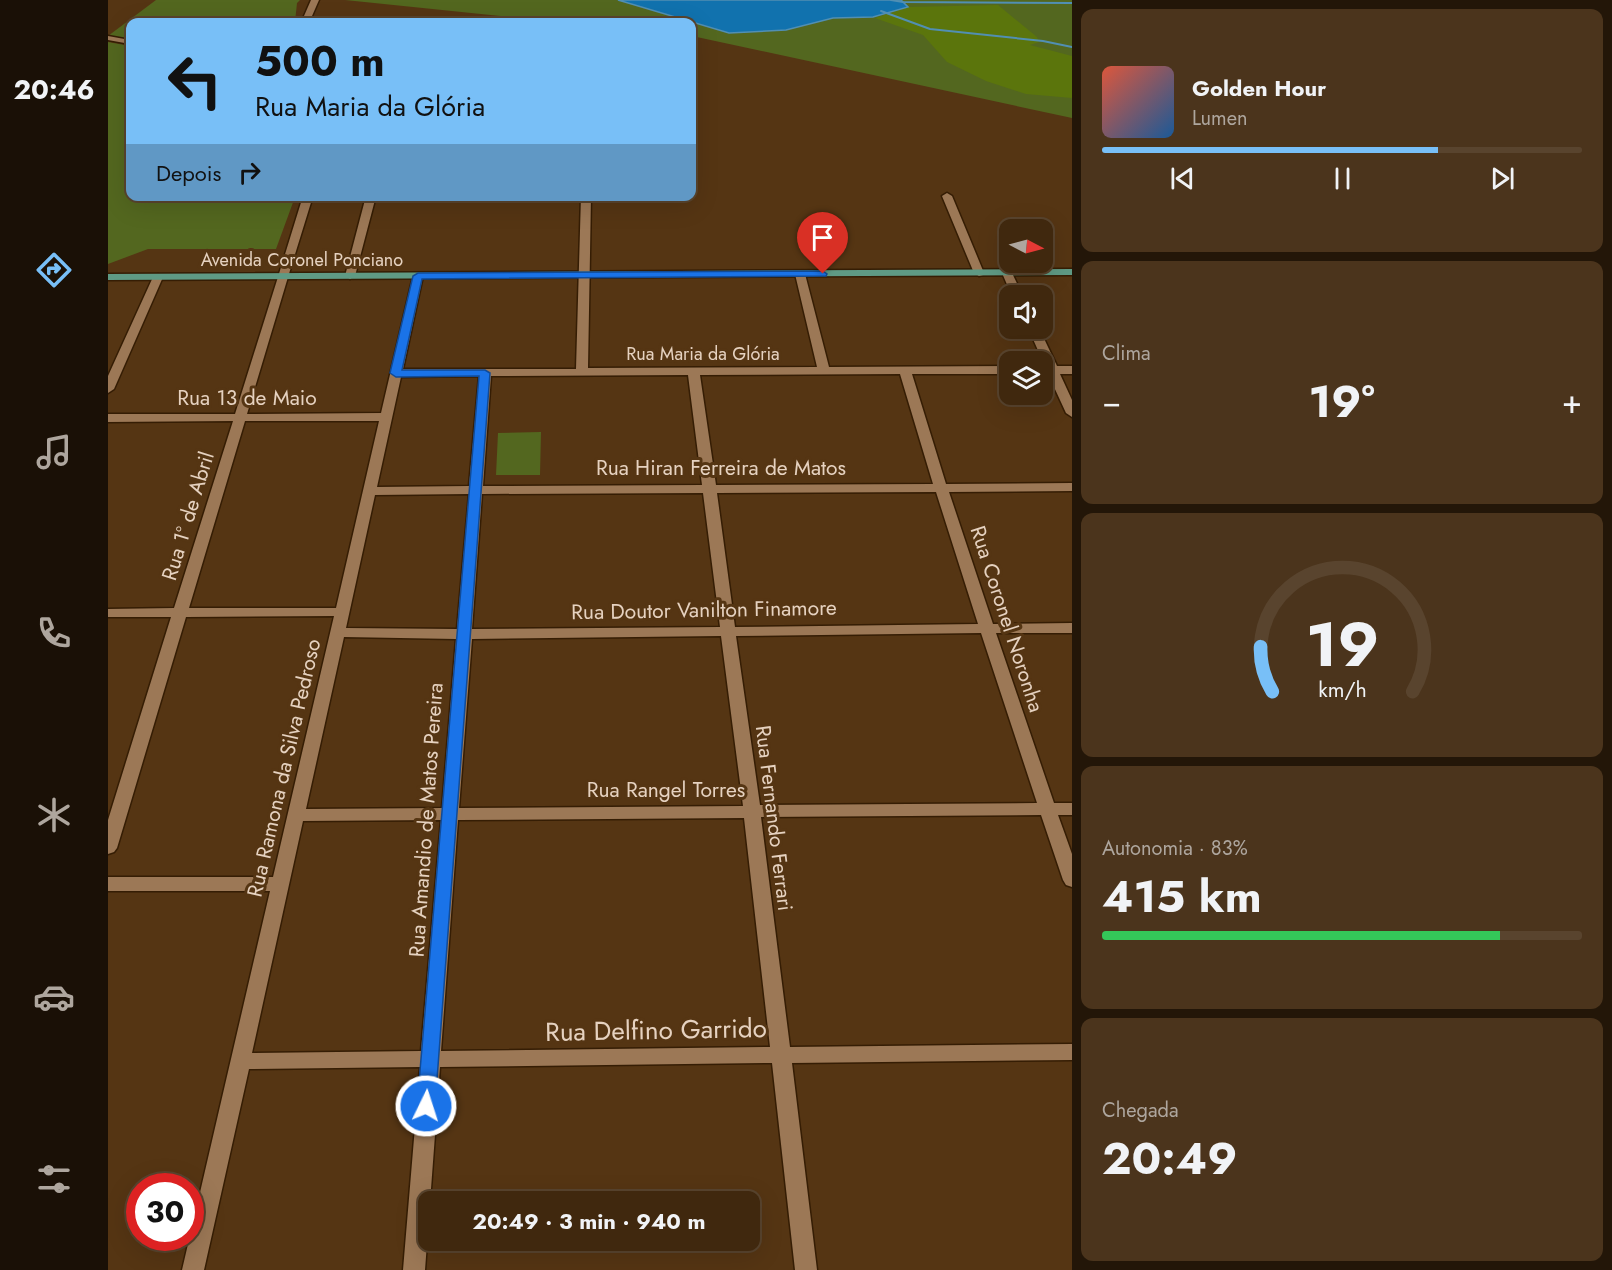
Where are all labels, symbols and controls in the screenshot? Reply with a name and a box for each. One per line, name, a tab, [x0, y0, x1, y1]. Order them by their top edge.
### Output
text: 500 m	[255, 31, 385, 92]
icon: left	[156, 42, 234, 120]
text: 20:46	[13, 70, 95, 109]
text: Golden Hour	[1192, 72, 1326, 104]
text: Rua Maria da Glória	[255, 87, 485, 126]
text: Lumen	[1192, 104, 1248, 133]
icon: right	[233, 156, 266, 189]
text: Depois	[156, 157, 221, 189]
icon: previous	[1166, 162, 1199, 195]
icon: pause	[1326, 162, 1359, 195]
icon: next	[1486, 162, 1519, 195]
pin	[797, 212, 848, 274]
north arrow	[999, 219, 1053, 273]
map controls	[999, 219, 1053, 405]
icon: arrive	[806, 221, 839, 254]
street label: Avenida Coronel Ponciano	[201, 247, 403, 273]
icon: directions	[33, 249, 75, 291]
button: sound	[999, 285, 1053, 339]
text: Clima	[1102, 339, 1151, 368]
street label: Rua Maria da Glória	[626, 341, 780, 367]
button: layers	[999, 351, 1053, 405]
text: 19°	[1308, 369, 1375, 434]
text: −	[1102, 378, 1121, 425]
text: +	[1562, 378, 1582, 425]
street label: Rua 13 de Maio	[177, 383, 317, 413]
icon: music	[33, 431, 75, 473]
street label: Rua 1º de Abril	[154, 448, 222, 584]
street label: Rua Hiran Ferreira de Matos	[596, 453, 846, 483]
street label: Rua Coronel Noronha	[963, 522, 1051, 716]
street label: Rua Doutor Vanilton Finamore	[571, 593, 837, 627]
text: 19	[1305, 599, 1379, 689]
icon: phone	[33, 612, 75, 654]
street label: Rua Ramona da Silva Pedroso	[240, 636, 328, 900]
text: km/h	[1318, 674, 1366, 705]
street label: Rua Amandio de Matos Pereira	[401, 682, 451, 958]
street label: Rua Fernando Ferrari	[748, 723, 800, 913]
street label: Rua Rangel Torres	[587, 775, 745, 805]
icon: climate	[33, 794, 75, 836]
text: Autonomia · 83%	[1102, 834, 1248, 863]
text: 415 km	[1102, 864, 1262, 929]
icon: car	[33, 976, 75, 1018]
street label: Rua Delfino Garrido	[545, 1009, 767, 1051]
position arrow	[394, 1074, 458, 1138]
text: Chegada	[1102, 1096, 1179, 1125]
text: 20:49	[1102, 1126, 1237, 1191]
icon: filters	[33, 1158, 75, 1200]
speed limit sign: 30	[126, 1173, 204, 1251]
text: 20:49 · 3 min · 940 m	[472, 1205, 706, 1237]

